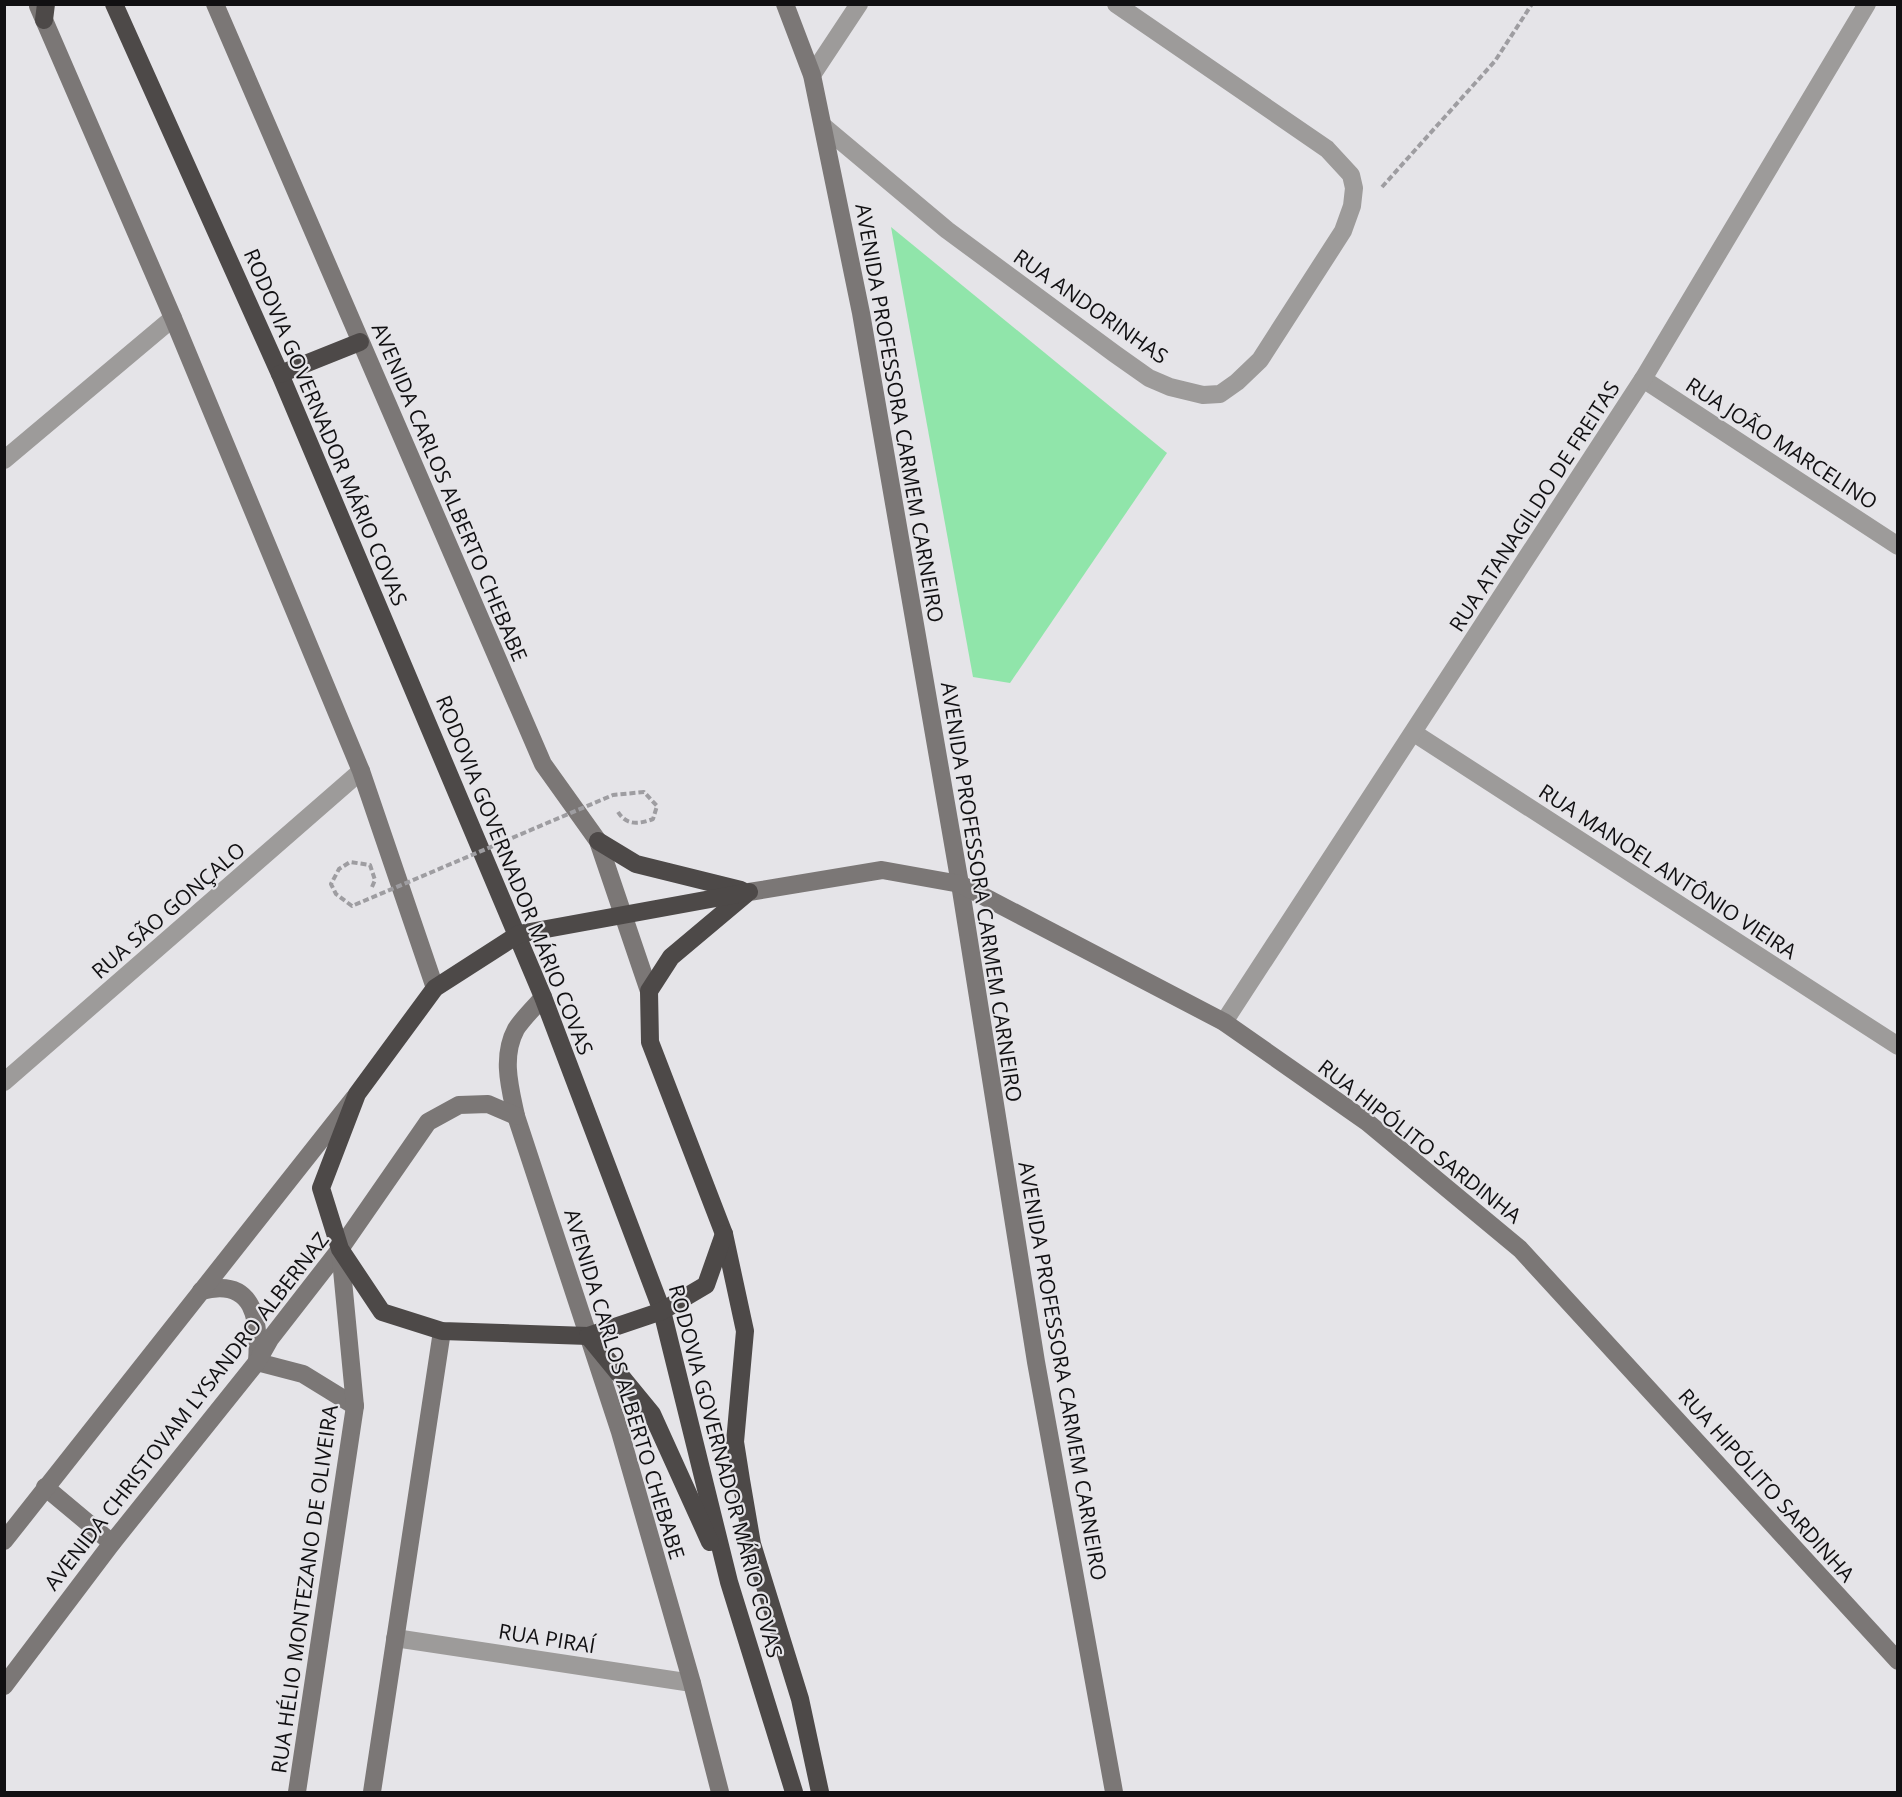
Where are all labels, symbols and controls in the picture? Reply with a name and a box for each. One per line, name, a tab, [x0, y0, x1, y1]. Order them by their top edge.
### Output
street label: AVENIDA PROFESSORA CARMEM CARNEIRO	[849, 201, 951, 625]
street label: RUA ANDORINHAS	[1008, 242, 1174, 370]
street label: RODOVIA GOVERNADOR MÁRIO COVAS	[238, 244, 414, 610]
street label: AVENIDA CARLOS ALBERTO CHEBABE	[366, 318, 534, 666]
street label: RUA JOÃO MARCELINO	[1681, 371, 1883, 515]
street label: RUA ATANAGILDO DE FREITAS	[1442, 375, 1626, 637]
street label: AVENIDA PROFESSORA CARMEM CARNEIRO	[935, 680, 1029, 1104]
street label: RODOVIA GOVERNADOR MÁRIO COVAS	[430, 691, 600, 1059]
street label: RUA MANOEL ANTÔNIO VIEIRA	[1534, 777, 1803, 965]
street label: RUA SÃO GONÇALO	[85, 836, 251, 984]
street label: RUA HIPÓLITO SARDINHA	[1313, 1053, 1528, 1230]
street label: AVENIDA PROFESSORA CARMEM CARNEIRO	[1012, 1159, 1114, 1583]
street label: AVENIDA CARLOS ALBERTO CHEBABE	[558, 1205, 692, 1563]
street label: AVENIDA CHRISTOVAM LYSANDRO ALBERNAZ	[37, 1226, 335, 1596]
street label: RODOVIA GOVERNADOR MÁRIO COVAS	[663, 1281, 789, 1661]
street label: RUA HIPÓLITO SARDINHA	[1673, 1382, 1862, 1588]
street label: RUA HÉLIO MONTEZANO DE OLIVEIRA	[264, 1402, 344, 1775]
street label: RUA PIRAÍ	[497, 1617, 598, 1659]

